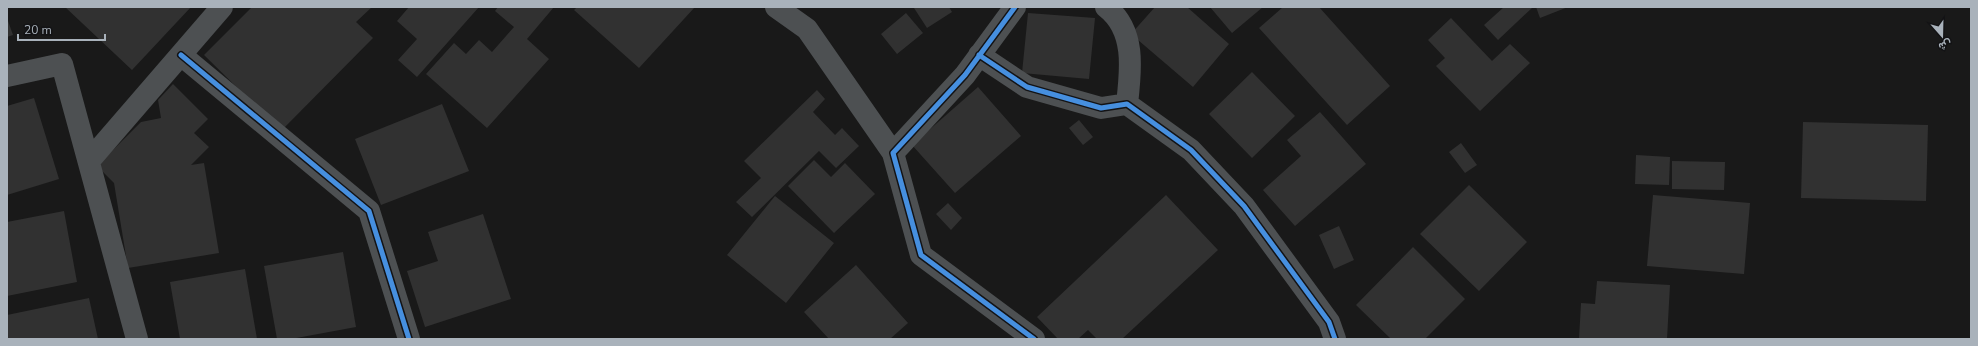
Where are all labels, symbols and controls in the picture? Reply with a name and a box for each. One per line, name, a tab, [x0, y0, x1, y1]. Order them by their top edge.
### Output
scale bar	[18, 16, 105, 42]
north arrow	[1922, 16, 1962, 56]
text: 20 m	[24, 22, 52, 38]
text: ش	[1936, 36, 1954, 54]

